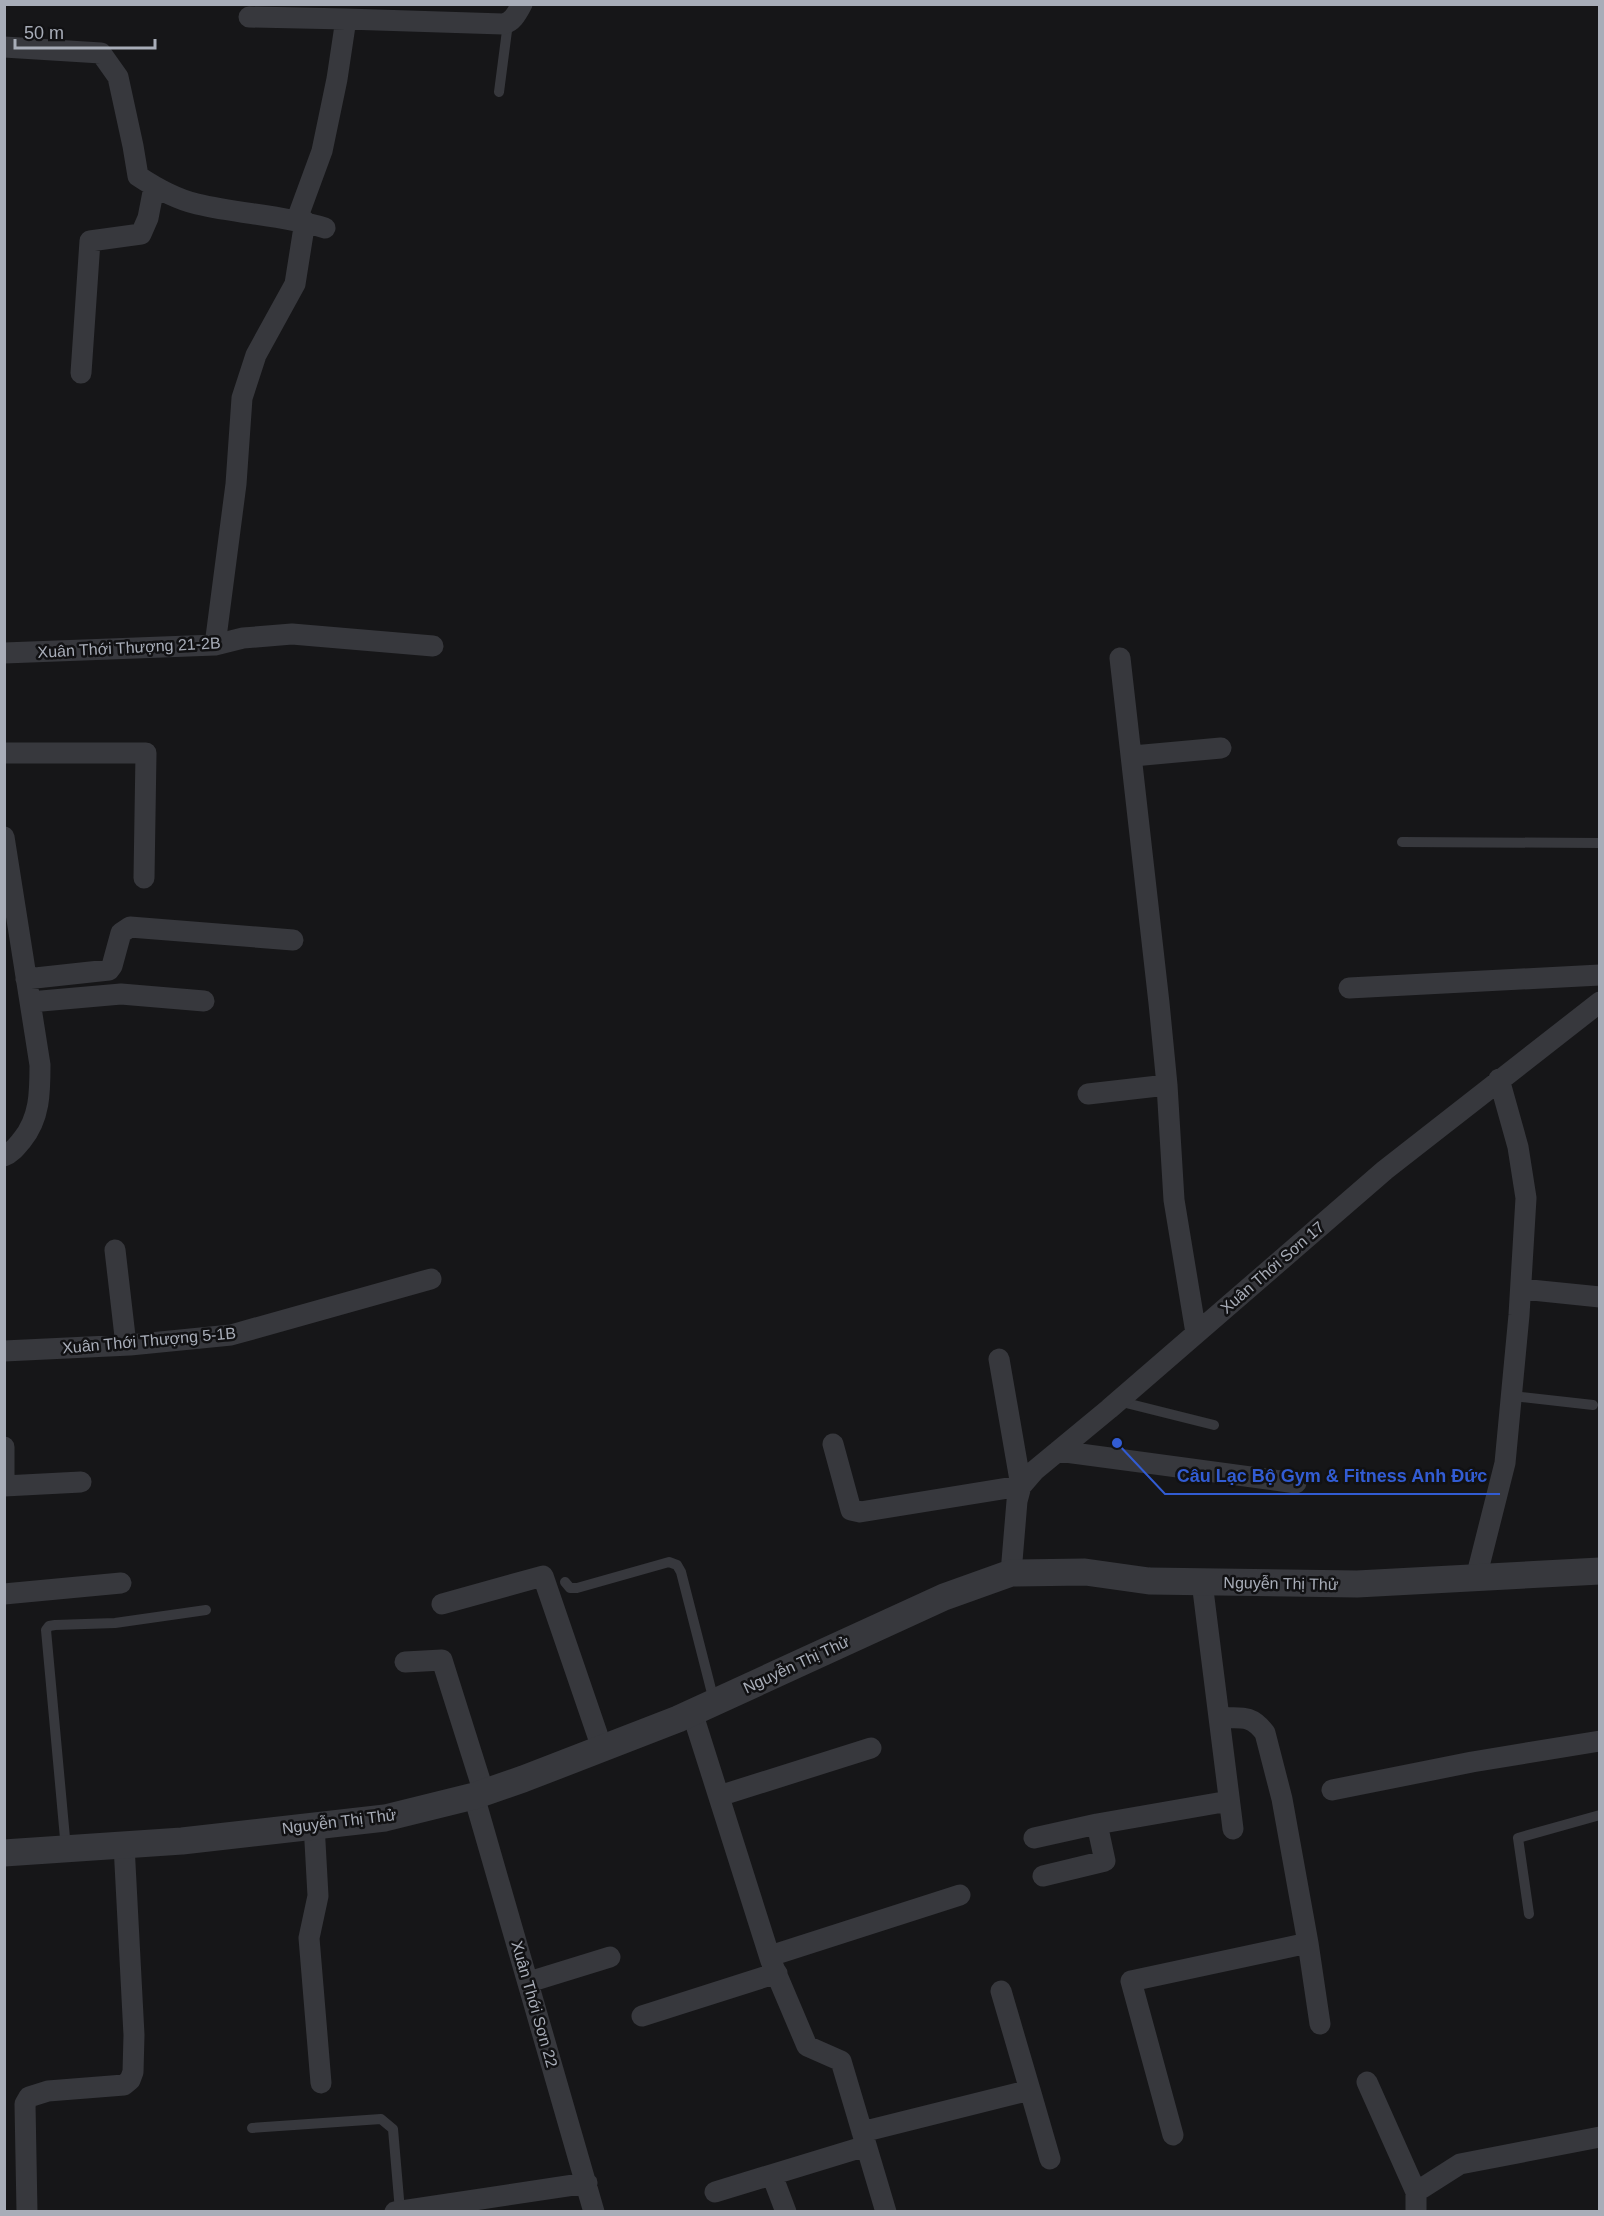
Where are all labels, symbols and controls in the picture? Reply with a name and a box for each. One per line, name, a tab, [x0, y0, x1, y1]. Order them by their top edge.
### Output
scale bar	[15, 12, 154, 50]
text: 50 m	[24, 23, 64, 43]
street label: Xuân Thới Thượng 21-2B	[37, 634, 221, 661]
street label: Xuân Thới Sơn 17	[1217, 1218, 1327, 1317]
street label: Xuân Thới Thượng 5-1B	[61, 1324, 237, 1357]
callout: Câu Lạc Bộ Gym & Fitness Anh Đức	[1165, 1458, 1500, 1494]
text: Câu Lạc Bộ Gym & Fitness Anh Đức	[1177, 1466, 1487, 1486]
street label: Nguyễn Thị Thử	[1223, 1573, 1339, 1593]
street label: Nguyễn Thị Thử	[740, 1631, 852, 1696]
street label: Nguyễn Thị Thử	[281, 1805, 397, 1837]
street label: Xuân Thới Sơn 22	[508, 1939, 561, 2070]

